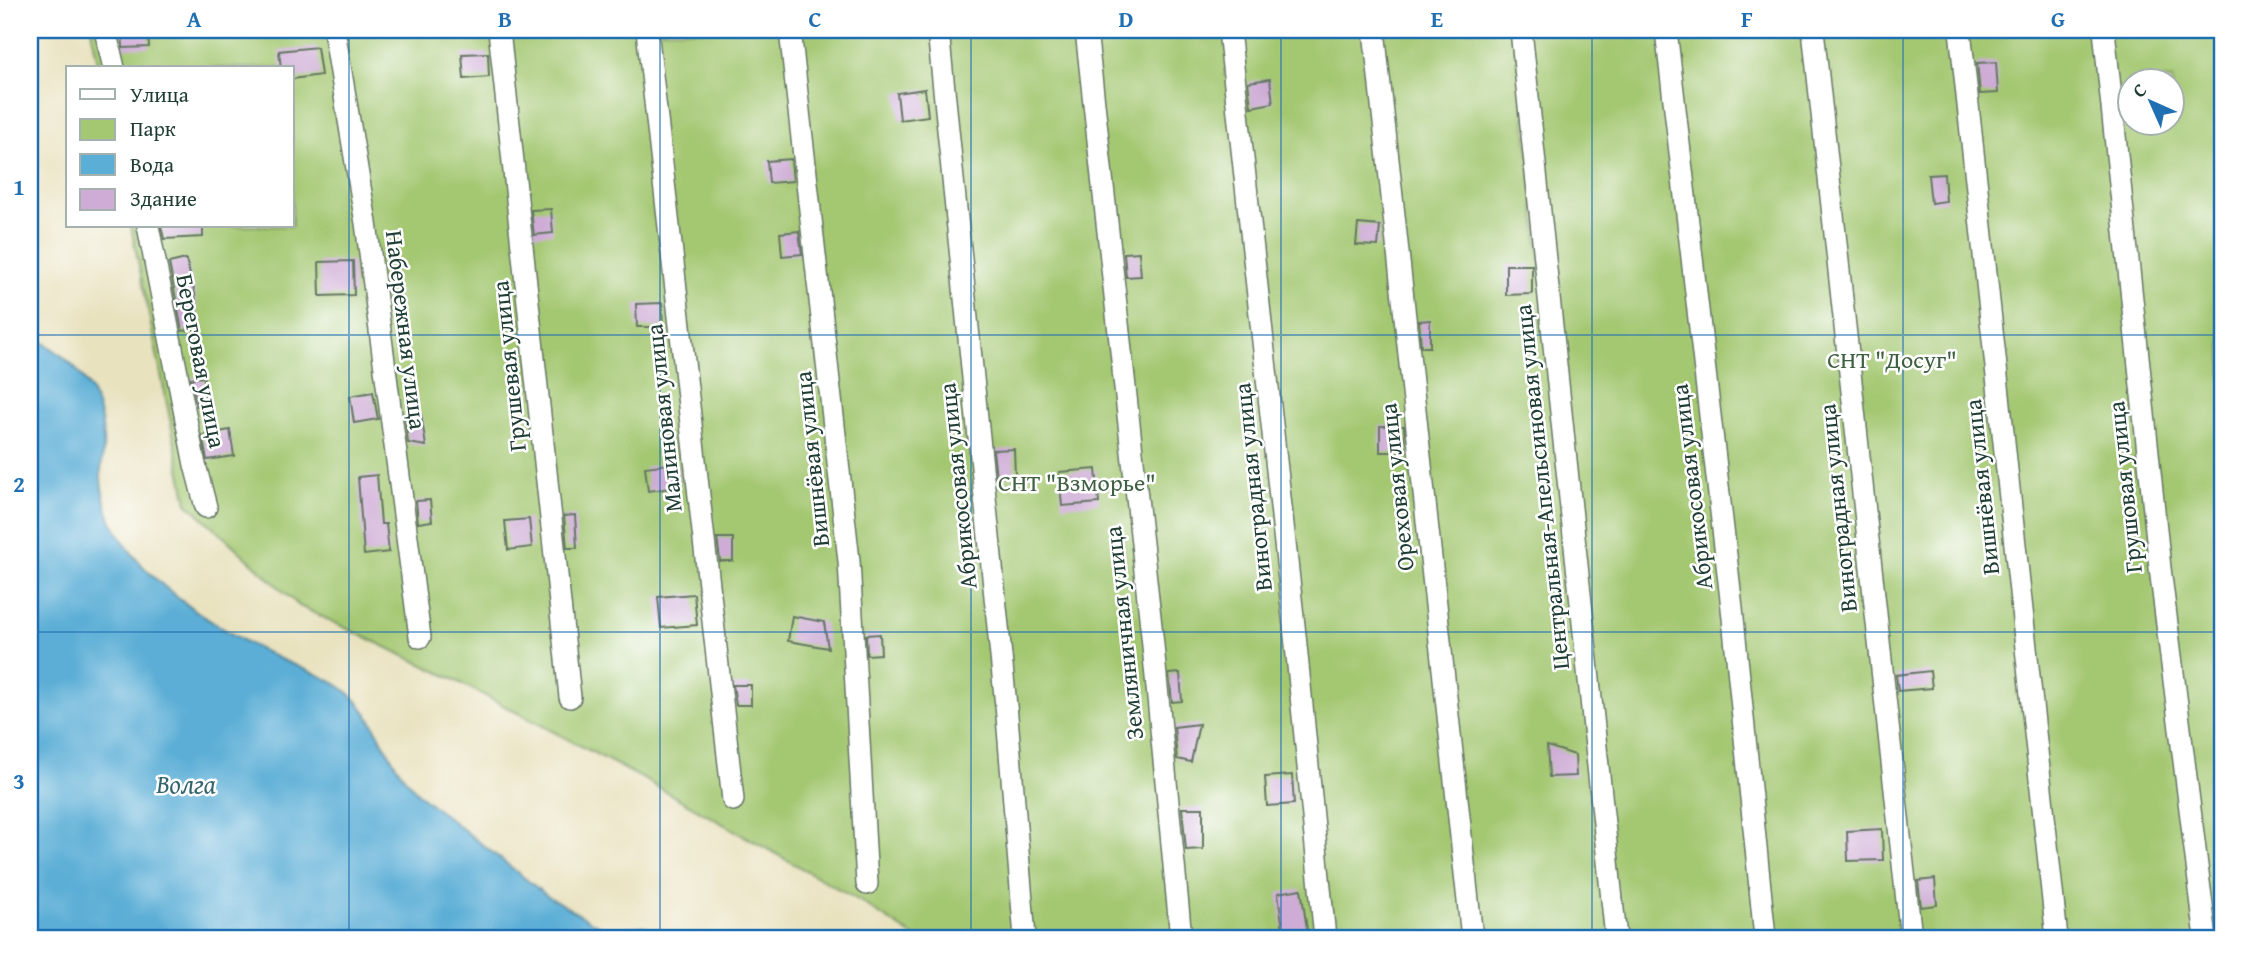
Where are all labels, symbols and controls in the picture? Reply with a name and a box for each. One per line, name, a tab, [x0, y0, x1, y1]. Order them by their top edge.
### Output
text: A	[187, 2, 202, 35]
text: B	[498, 2, 512, 35]
text: C	[808, 2, 822, 35]
text: D	[1119, 2, 1134, 35]
text: E	[1431, 2, 1443, 35]
text: F	[1741, 2, 1753, 35]
text: G	[2051, 2, 2065, 35]
legend	[66, 66, 294, 228]
north arrow	[2116, 66, 2186, 136]
text: С	[2125, 76, 2153, 104]
text: Улица	[130, 79, 189, 110]
text: Парк	[130, 113, 176, 144]
text: Вода	[130, 149, 174, 180]
text: 1	[13, 170, 25, 203]
text: Здание	[130, 183, 197, 214]
street label: Набережная улица	[377, 228, 436, 432]
street label: Береговая улица	[167, 271, 236, 452]
street label: Грушевая улица	[482, 278, 535, 453]
street label: Центральная-Апельсиновая улица	[1505, 302, 1578, 671]
street label: Малиновая улица	[636, 322, 691, 514]
park label: СНТ "Досуг"	[1827, 342, 1957, 377]
street label: Вишнёвая улица	[785, 369, 838, 549]
street label: Абрикосовая улица	[929, 381, 986, 591]
street label: Виноградная улица	[1224, 381, 1281, 593]
street label: Абрикосовая улица	[1661, 382, 1721, 592]
street label: Вишнёвая улица	[1955, 397, 2008, 577]
street label: Грушовая улица	[2098, 399, 2151, 575]
street label: Ореховая улица	[1370, 401, 1423, 573]
street label: Виноградная улица	[1809, 402, 1866, 614]
park label: СНТ "Взморье"	[998, 465, 1156, 500]
text: 2	[13, 467, 25, 500]
street label: Земляничная улица	[1095, 524, 1152, 742]
text: 3	[13, 764, 25, 797]
water label: Волга	[155, 764, 216, 803]

